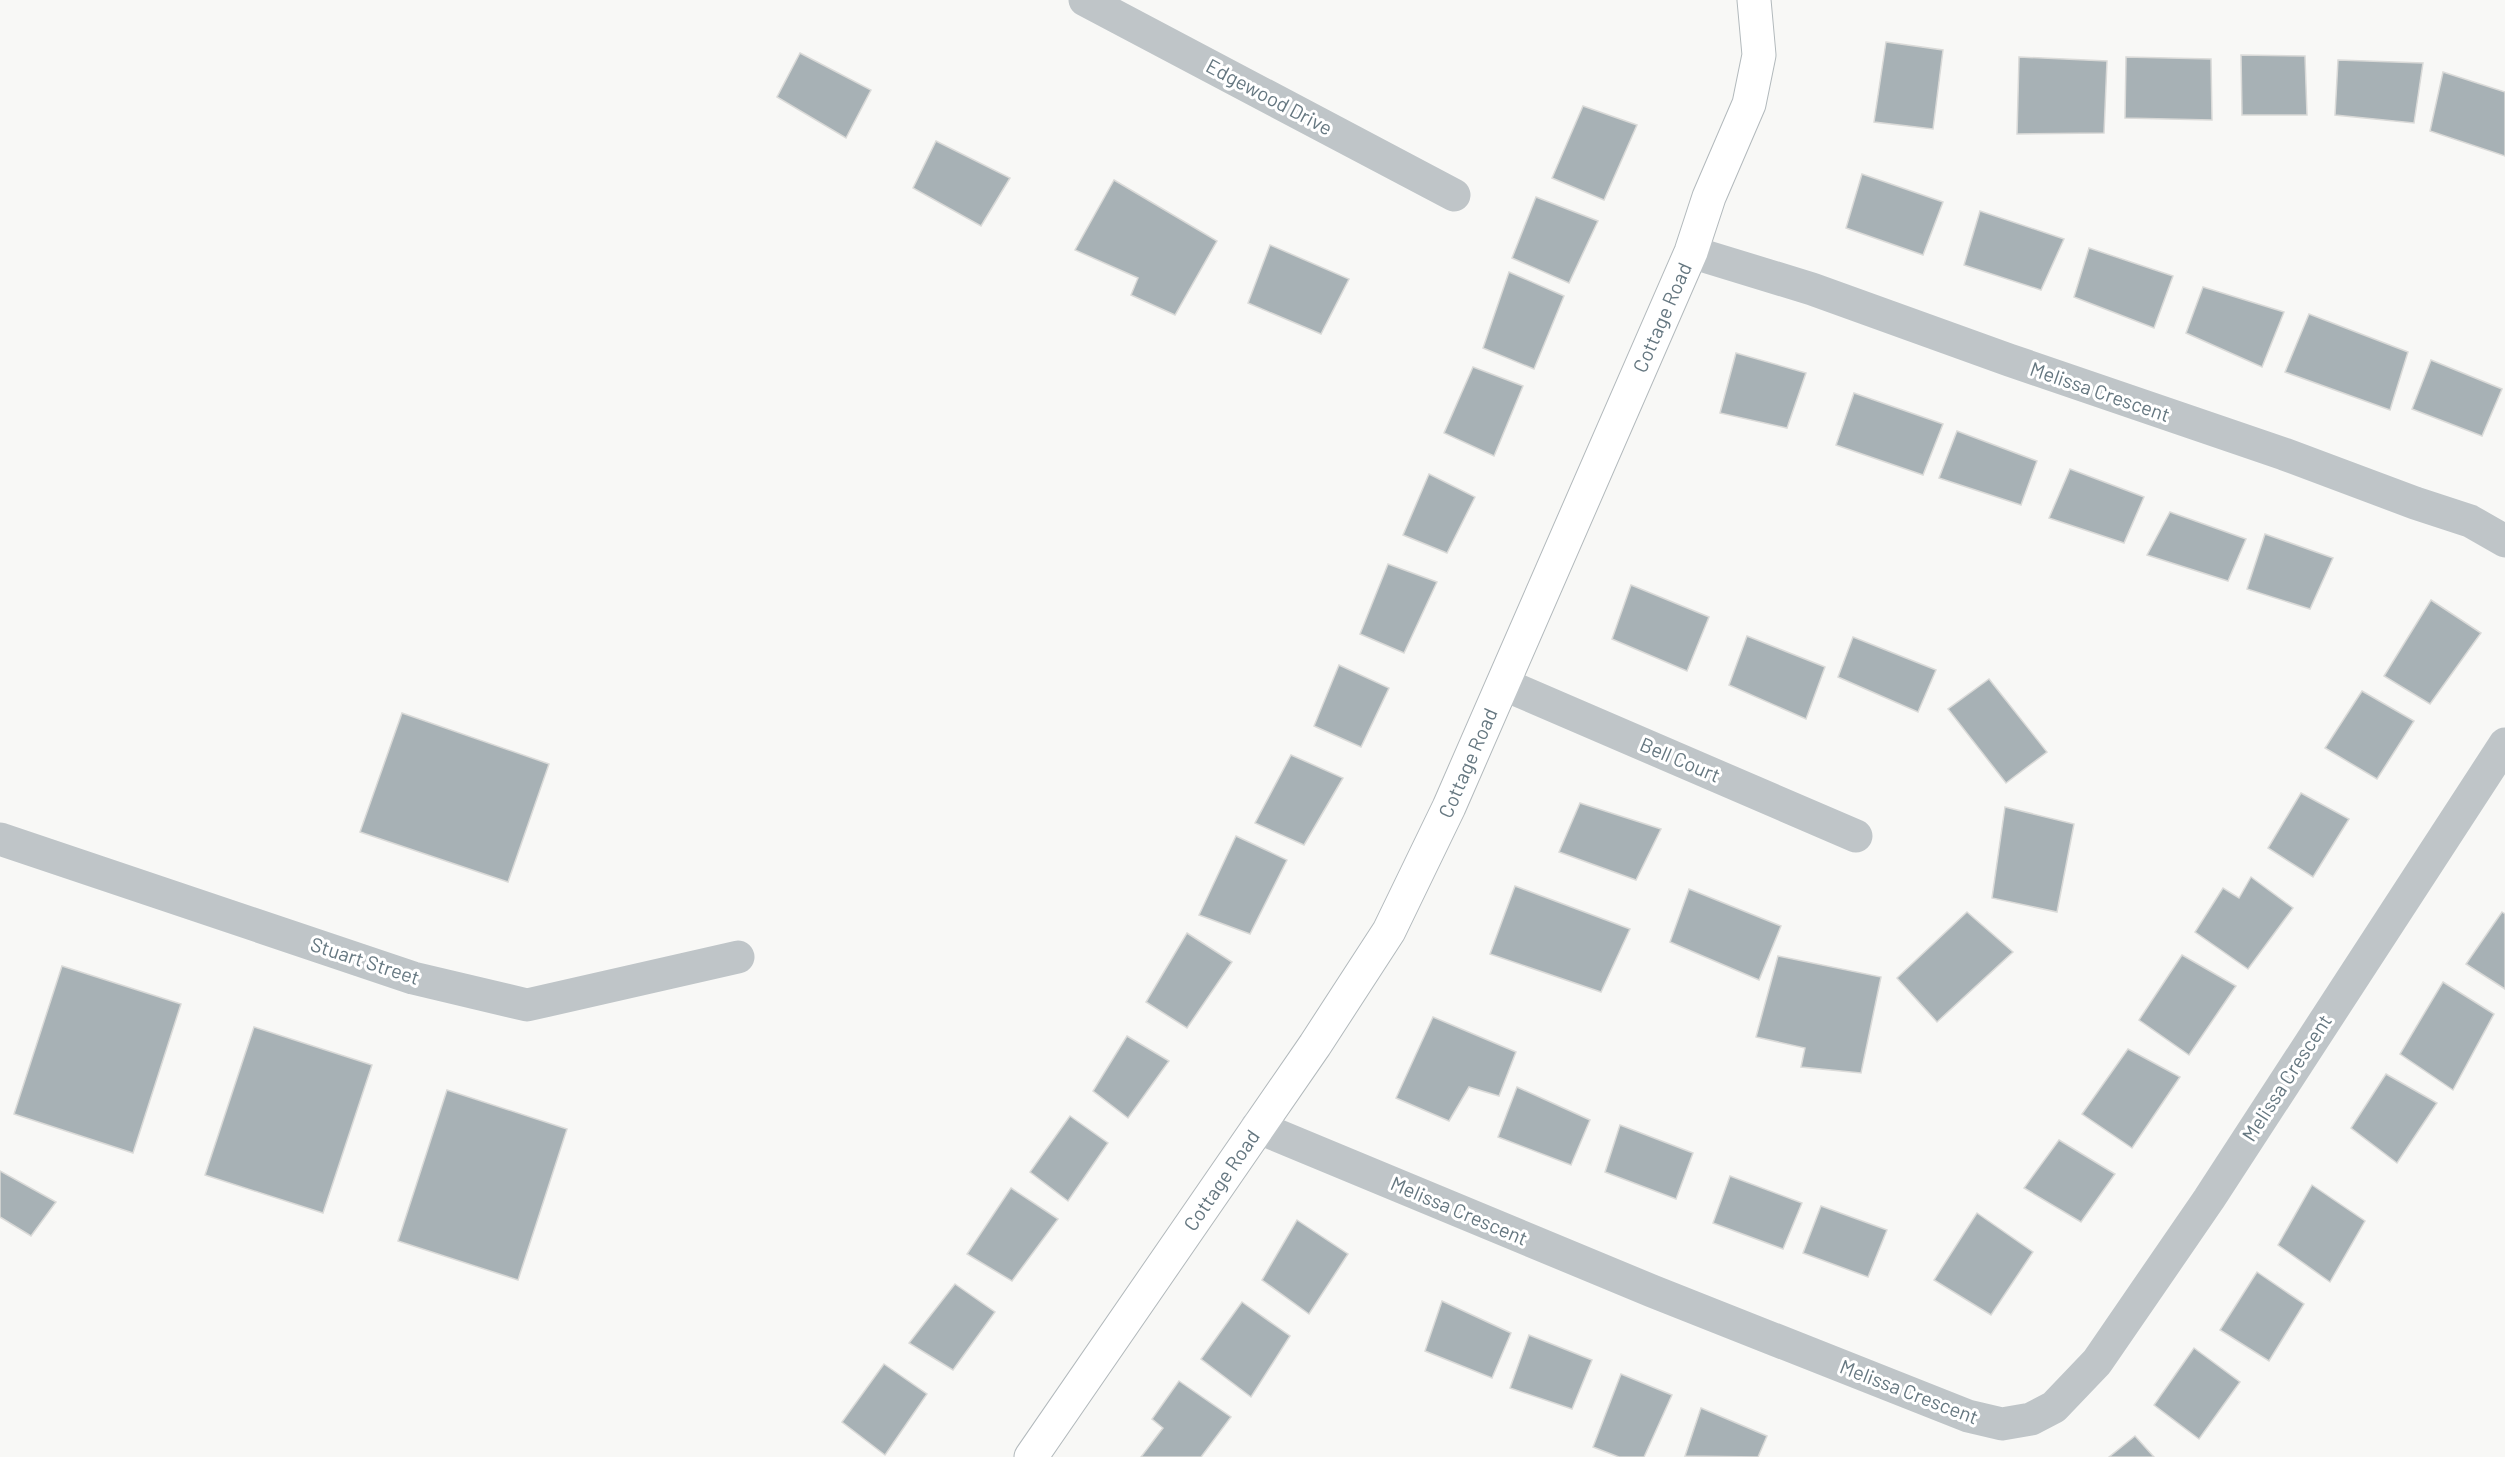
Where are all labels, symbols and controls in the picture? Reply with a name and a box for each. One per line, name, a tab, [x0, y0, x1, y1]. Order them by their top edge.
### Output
street label: Edgewood Drive	[1202, 53, 1337, 139]
street label: Cottage Road	[1627, 259, 1696, 376]
street label: Melissa Crescent	[2027, 356, 2173, 426]
street label: Cottage Road	[1433, 704, 1502, 821]
street label: Bell Court	[1637, 731, 1724, 787]
street label: Stuart Street	[308, 931, 423, 989]
street label: Melissa Crescent	[2236, 1010, 2336, 1145]
street label: Cottage Road	[1178, 1125, 1264, 1235]
street label: Melissa Crescent	[1387, 1170, 1531, 1250]
street label: Melissa Crescent	[1837, 1354, 1982, 1428]

